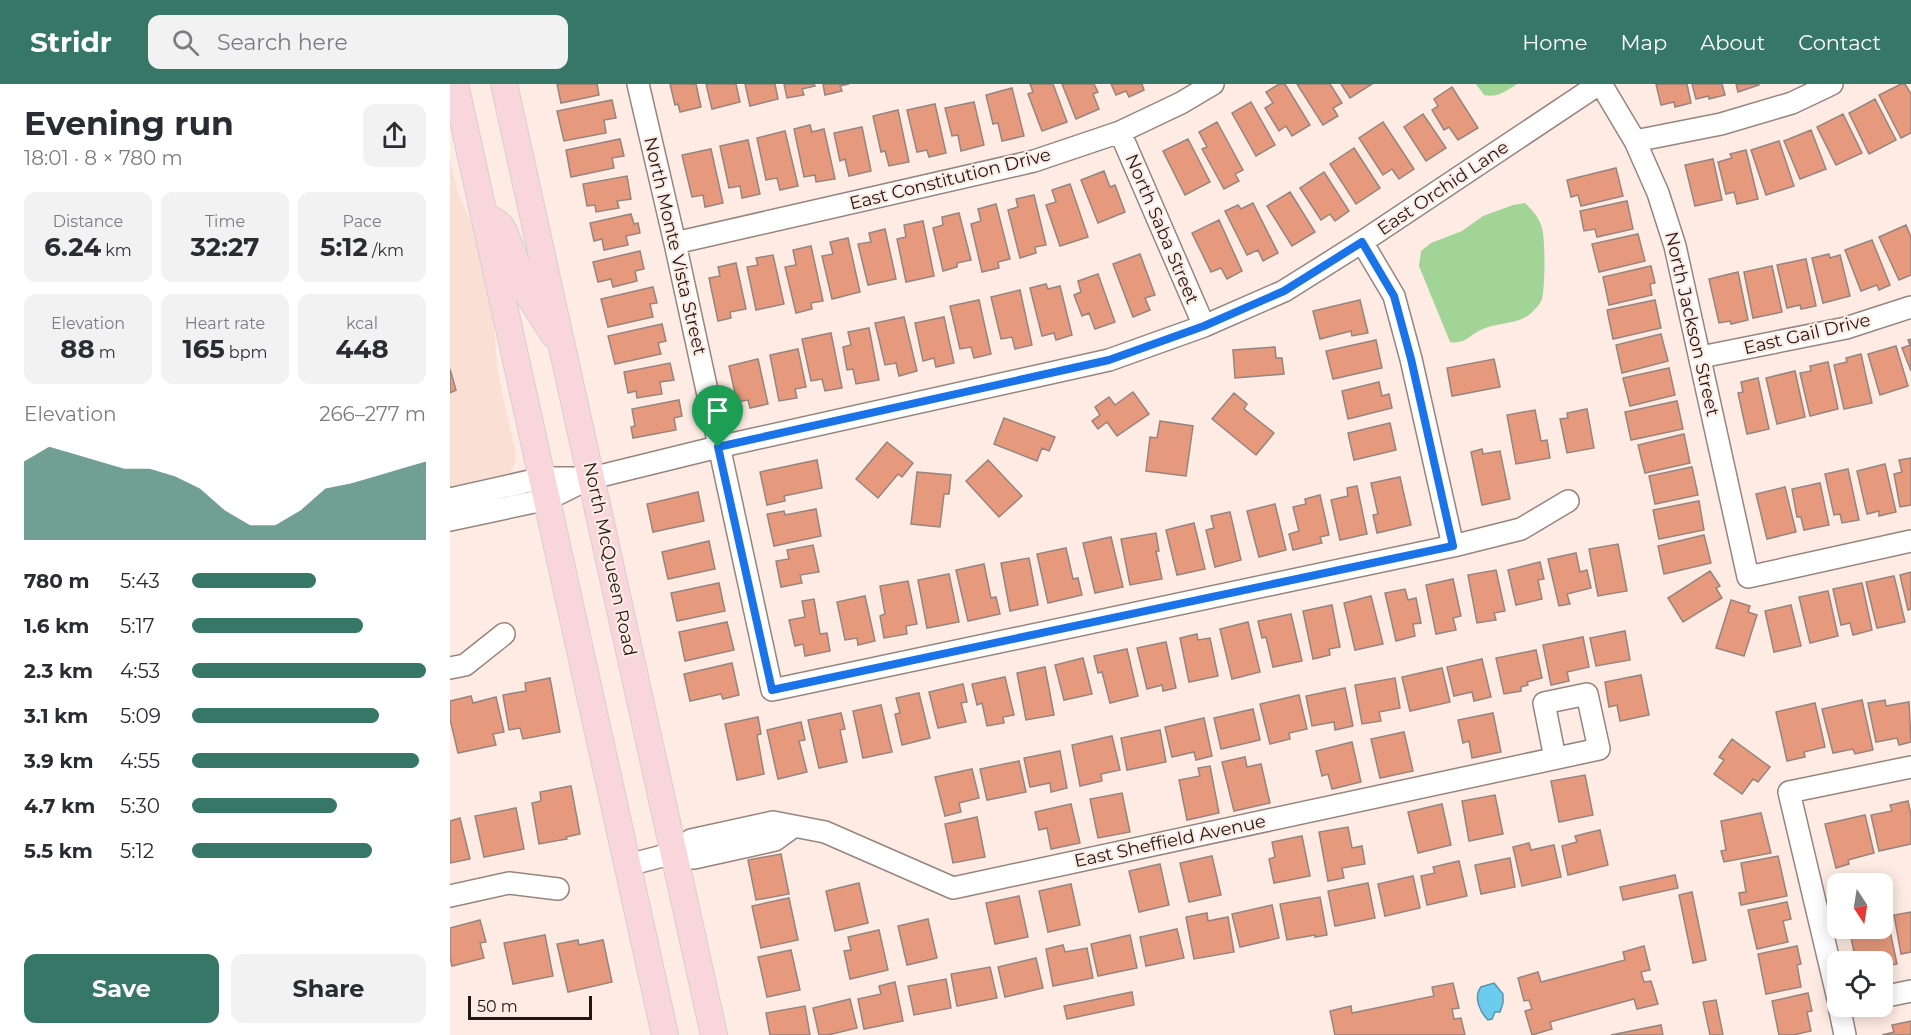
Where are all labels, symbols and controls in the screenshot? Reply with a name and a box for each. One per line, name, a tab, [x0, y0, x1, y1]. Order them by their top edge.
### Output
search box	[148, 15, 568, 69]
text: Stridr	[30, 25, 112, 59]
icon: search	[169, 26, 202, 59]
text: Search here	[217, 29, 348, 56]
text: Home	[1522, 30, 1587, 55]
text: Map	[1620, 30, 1667, 55]
text: About	[1700, 30, 1765, 55]
text: Contact	[1798, 30, 1881, 55]
text: Evening run	[24, 103, 234, 143]
button: share	[363, 104, 426, 167]
street label: North Monte Vista Street	[639, 135, 711, 357]
street label: East Orchid Lane	[1373, 136, 1513, 240]
street label: East Constitution Drive	[847, 143, 1053, 215]
text: 18:01 · 8 × 780 m	[24, 146, 183, 170]
street label: North Saba Street	[1120, 151, 1204, 307]
text: Distance	[53, 212, 123, 231]
text: Time	[205, 212, 245, 231]
text: Pace	[342, 212, 382, 231]
street label: North Jackson Street	[1660, 229, 1724, 419]
text: 6.24	[44, 231, 101, 263]
text: 32:27	[191, 231, 259, 263]
text: 5:12	[320, 231, 368, 263]
text: km	[101, 241, 132, 260]
text: /km	[368, 241, 404, 260]
street label: East Gail Drive	[1741, 309, 1873, 359]
text: Elevation	[51, 314, 125, 333]
text: Heart rate	[185, 314, 265, 333]
text: kcal	[346, 314, 378, 333]
text: 88	[60, 333, 95, 365]
text: 165	[182, 333, 225, 365]
text: 448	[335, 333, 389, 365]
text: m	[95, 343, 116, 362]
text: bpm	[225, 343, 268, 362]
pin	[692, 385, 743, 447]
icon: arrive	[701, 394, 734, 427]
text: Elevation	[24, 402, 116, 426]
text: 266–277 m	[319, 402, 426, 426]
street label: North McQueen Road	[579, 460, 641, 658]
text: 780 m	[24, 569, 89, 593]
text: 5:43	[120, 569, 160, 593]
text: 1.6 km	[24, 614, 89, 638]
text: 5:17	[120, 614, 155, 638]
text: 2.3 km	[24, 659, 93, 683]
text: 4:53	[120, 659, 160, 683]
text: 3.1 km	[24, 704, 88, 728]
text: 5:09	[120, 704, 161, 728]
text: 3.9 km	[24, 749, 94, 773]
text: 4:55	[120, 749, 160, 773]
text: 4.7 km	[24, 794, 95, 818]
text: 5:30	[120, 794, 160, 818]
street label: East Sheffield Avenue	[1072, 810, 1268, 872]
text: 5.5 km	[24, 839, 93, 863]
text: 5:12	[120, 839, 154, 863]
north arrow	[1827, 873, 1893, 939]
map controls	[1827, 873, 1893, 1017]
button: locate	[1827, 951, 1893, 1017]
button: Save	[24, 954, 219, 1023]
button: Share	[231, 954, 426, 1023]
scale bar	[468, 993, 592, 1020]
text: 50 m	[477, 997, 518, 1016]

